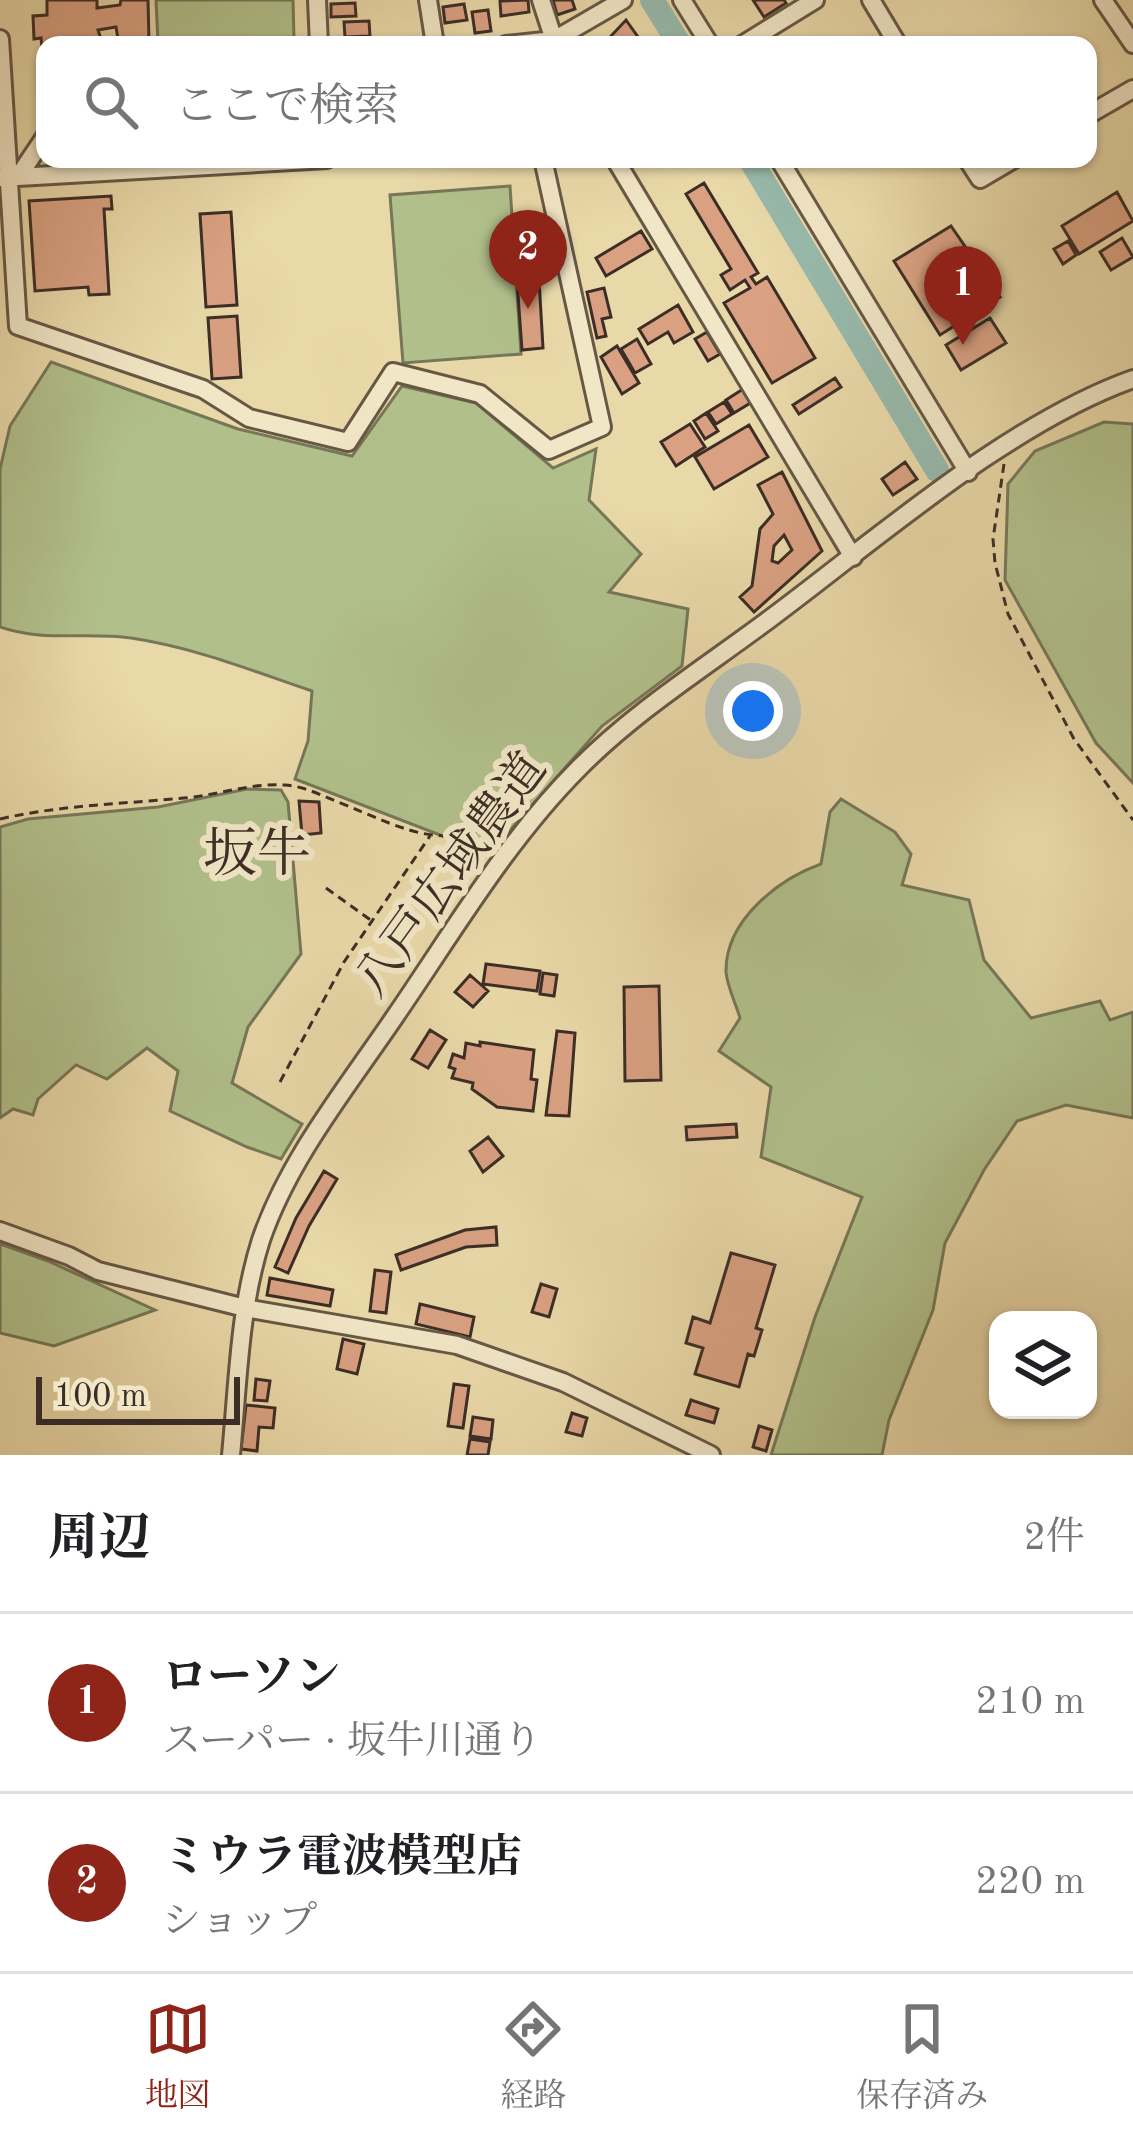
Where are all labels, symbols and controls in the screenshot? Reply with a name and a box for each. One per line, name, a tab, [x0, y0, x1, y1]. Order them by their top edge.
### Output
search box	[36, 36, 1097, 168]
icon: search	[78, 69, 144, 135]
text: ここで検索	[174, 86, 399, 131]
pin: 2	[489, 210, 567, 309]
pin: 1	[924, 246, 1002, 345]
your location	[723, 681, 783, 741]
street label: 八戸広域農道	[345, 743, 556, 1007]
district label: 坂牛	[203, 825, 311, 884]
map controls	[989, 1311, 1097, 1419]
button: layers	[989, 1311, 1097, 1419]
scale bar	[36, 1371, 240, 1424]
text: 100 m	[54, 1381, 147, 1414]
text: 周辺	[48, 1515, 150, 1566]
text: 2件	[1023, 1519, 1085, 1558]
text: ローソン	[162, 1657, 340, 1702]
text: 1	[76, 1683, 98, 1722]
text: 210 m	[975, 1683, 1085, 1722]
text: スーパー · 坂牛川通り	[162, 1723, 542, 1762]
text: ミウラ電波模型店	[162, 1837, 522, 1882]
text: 2	[76, 1863, 98, 1902]
text: 220 m	[975, 1863, 1085, 1902]
text: ショップ	[162, 1903, 317, 1942]
tab: 地図	[145, 1996, 211, 2118]
tab: 経路	[500, 1996, 566, 2118]
tab: 保存済み	[856, 1996, 988, 2118]

